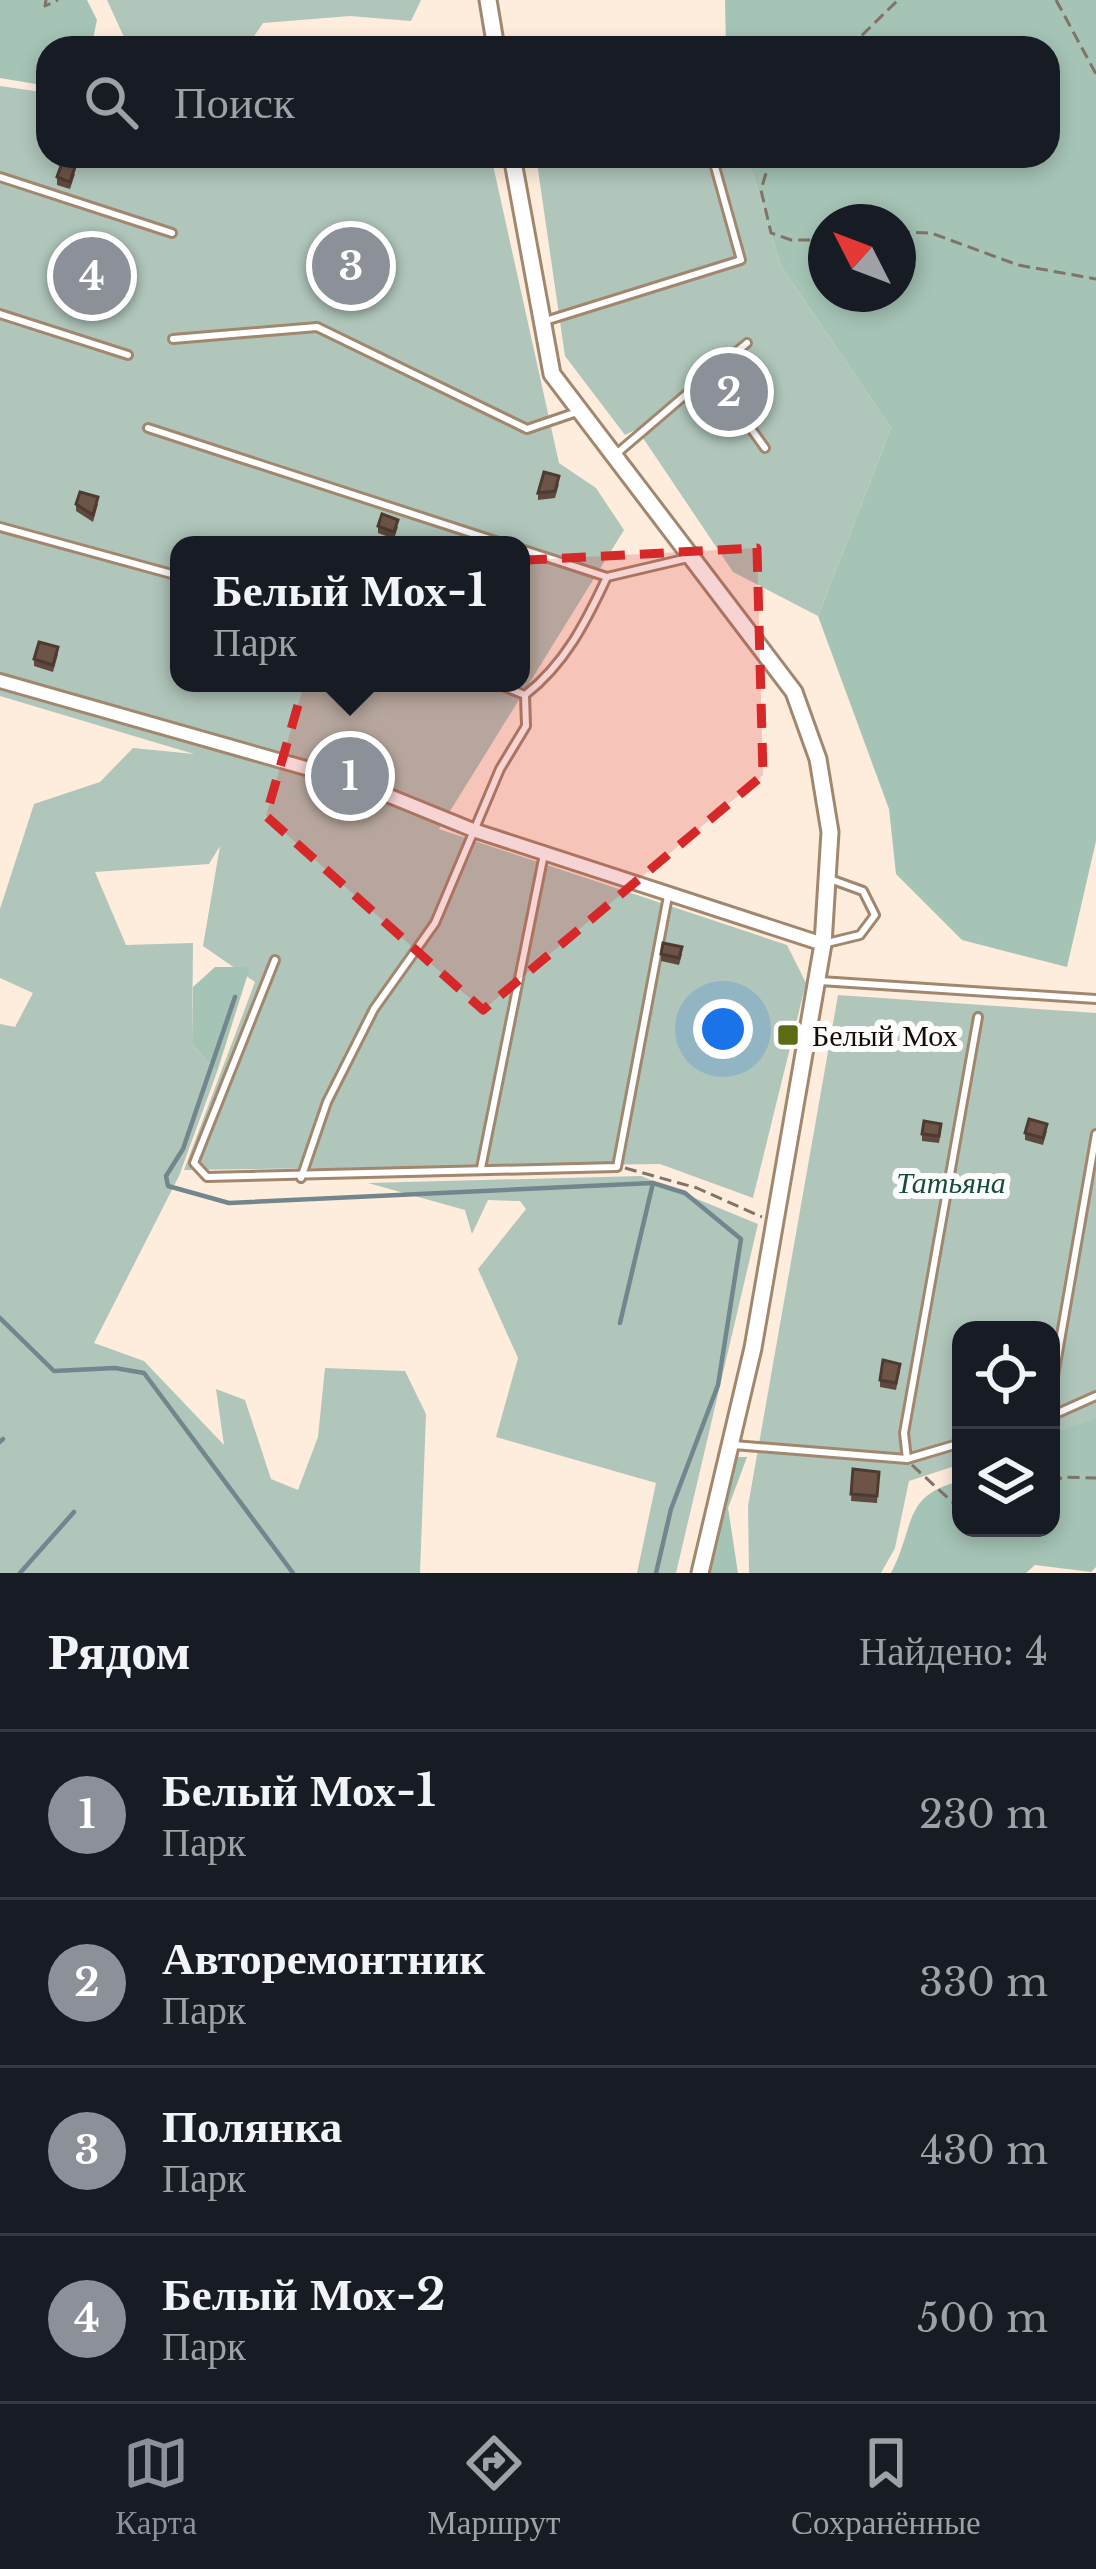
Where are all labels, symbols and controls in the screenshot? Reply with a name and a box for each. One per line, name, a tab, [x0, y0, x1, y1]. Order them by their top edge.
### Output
search box	[36, 36, 1060, 168]
icon: search	[78, 69, 144, 135]
text: Поиск	[174, 74, 295, 130]
north arrow	[808, 204, 916, 312]
pin: 3	[312, 221, 390, 311]
pin: 4	[53, 231, 131, 321]
pin: 2	[690, 347, 768, 437]
popup	[170, 536, 530, 692]
text: Белый Мох-1	[213, 562, 487, 618]
text: Парк	[213, 618, 297, 667]
pin: 1	[311, 731, 389, 821]
your location	[693, 999, 753, 1059]
place label: Белый Мох	[812, 1017, 958, 1054]
marker: Белый Мох	[775, 1022, 801, 1048]
park label: Татьяна	[896, 1164, 1006, 1201]
map controls	[952, 1321, 1060, 1537]
button: locate	[952, 1321, 1060, 1429]
button: layers	[952, 1429, 1060, 1537]
text: Рядом	[48, 1620, 191, 1683]
text: Найдено: 4	[859, 1627, 1048, 1676]
text: Белый Мох-1	[162, 1762, 436, 1818]
text: 1	[78, 1790, 96, 1839]
text: 230 m	[919, 1790, 1048, 1839]
text: Парк	[162, 1818, 246, 1867]
text: Авторемонтник	[162, 1930, 485, 1986]
text: 2	[74, 1958, 100, 2007]
text: 330 m	[919, 1958, 1048, 2007]
text: Парк	[162, 1986, 246, 2035]
text: Полянка	[162, 2098, 342, 2154]
text: 3	[75, 2126, 99, 2175]
text: 430 m	[920, 2126, 1048, 2175]
text: Парк	[162, 2154, 246, 2203]
text: Белый Мох-2	[162, 2266, 446, 2322]
text: 4	[74, 2294, 100, 2343]
text: 500 m	[917, 2294, 1048, 2343]
text: Парк	[162, 2322, 246, 2371]
tab: Карта	[115, 2430, 197, 2543]
tab: Маршрут	[428, 2430, 560, 2543]
tab: Сохранённые	[791, 2430, 981, 2543]

